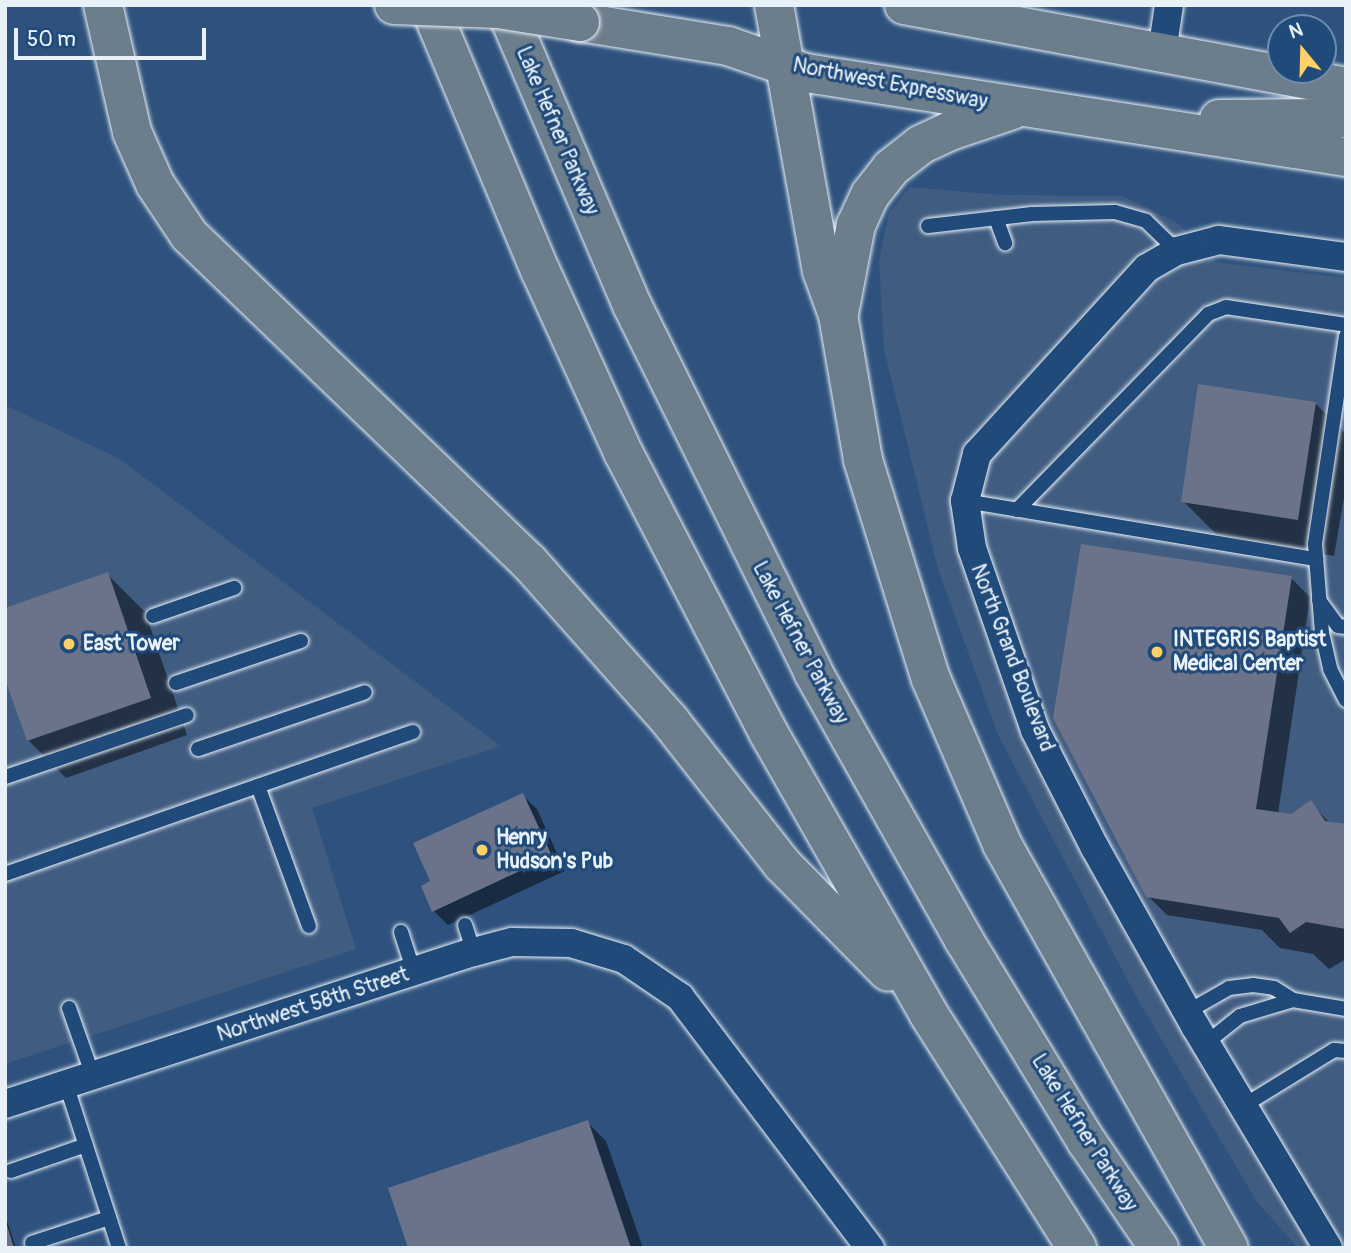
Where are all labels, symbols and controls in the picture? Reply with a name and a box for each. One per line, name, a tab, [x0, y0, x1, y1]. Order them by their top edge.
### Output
scale bar	[18, 14, 210, 58]
north arrow	[1267, 14, 1337, 84]
text: N	[1286, 18, 1306, 44]
text: 50 m	[27, 26, 76, 53]
street label: Lake Hefner Parkway	[510, 43, 604, 219]
street label: Northwest Expressway	[791, 53, 989, 115]
street label: Lake Hefner Parkway	[746, 557, 854, 729]
street label: North Grand Boulevard	[965, 561, 1059, 755]
place label: INTEGRIS Baptist Medical Center	[1173, 627, 1326, 677]
place label: East Tower	[83, 631, 180, 657]
marker: East Tower	[61, 636, 77, 652]
marker: INTEGRIS Baptist Medical Center	[1147, 642, 1167, 662]
place label: Henry Hudson's Pub	[496, 825, 613, 875]
marker: Henry Hudson's Pub	[474, 842, 490, 858]
street label: Northwest 58th Street	[214, 962, 412, 1048]
street label: Lake Hefner Parkway	[1025, 1050, 1143, 1216]

